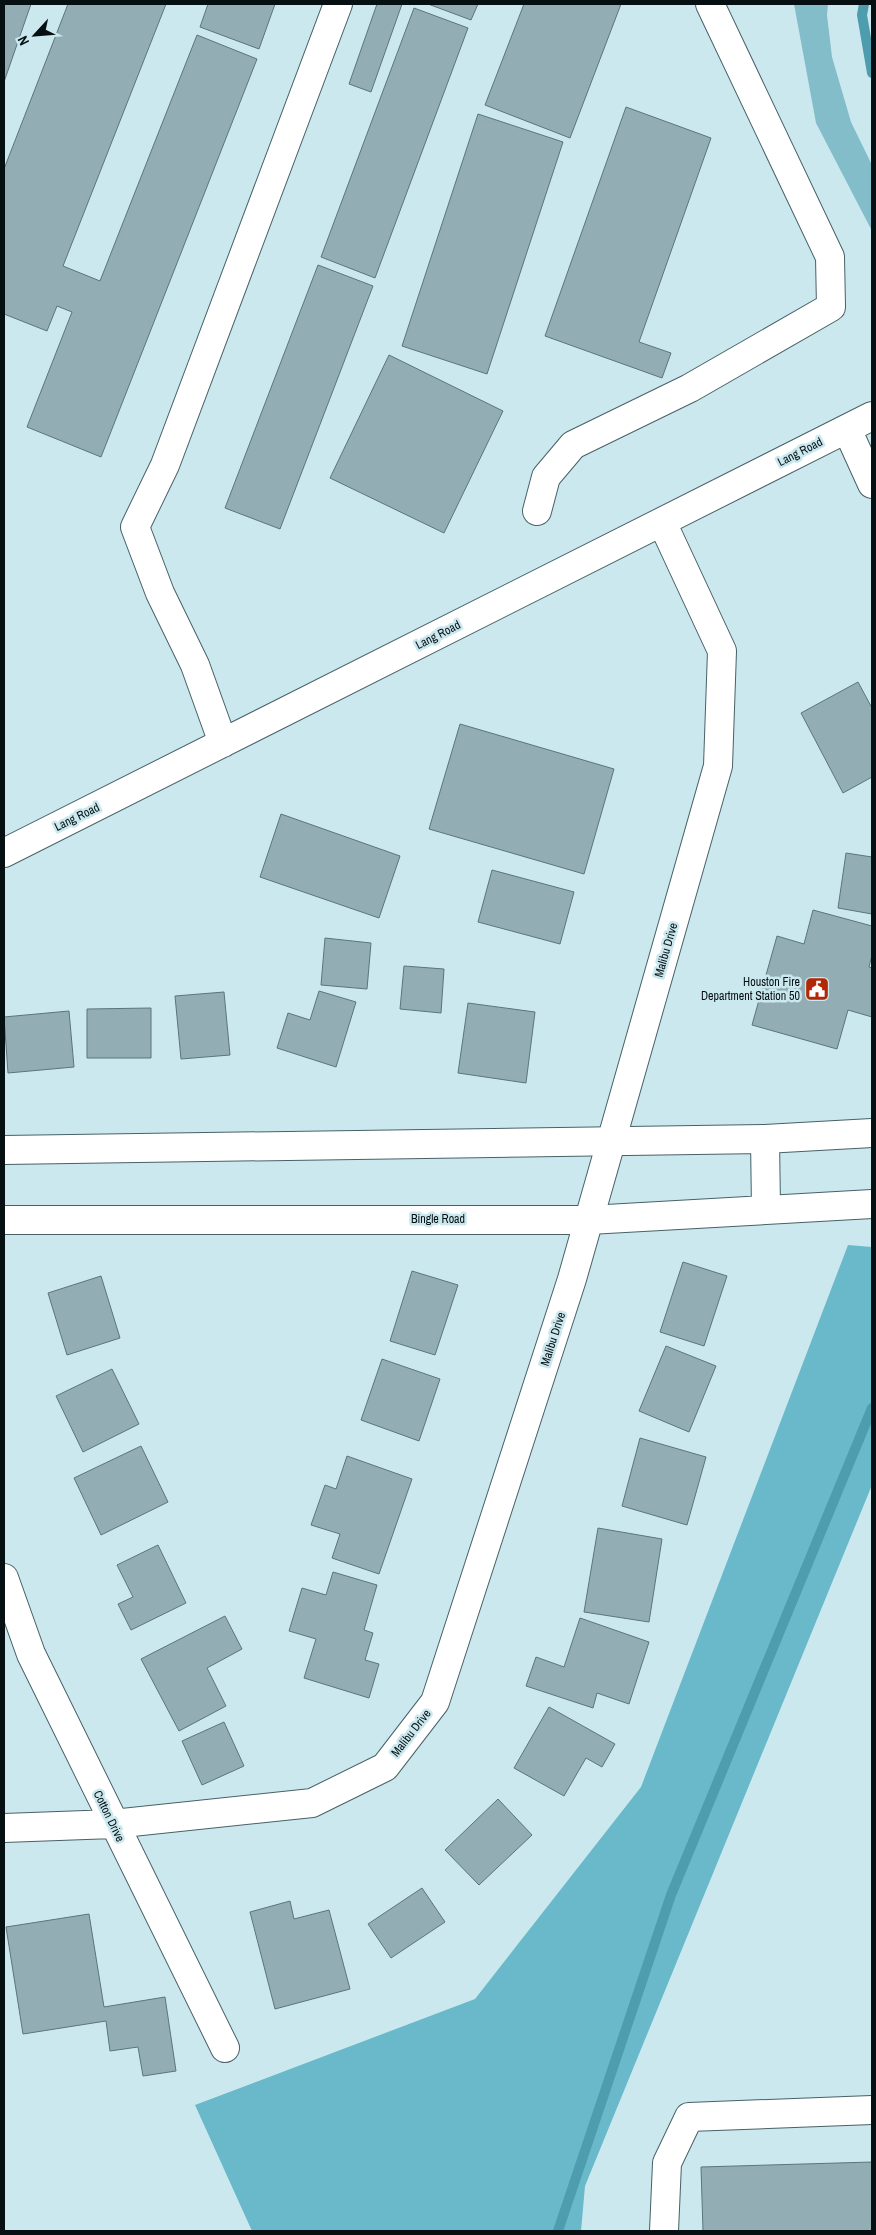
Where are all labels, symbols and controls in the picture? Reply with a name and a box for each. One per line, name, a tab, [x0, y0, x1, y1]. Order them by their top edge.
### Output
north arrow	[10, 10, 60, 60]
text: N	[13, 33, 33, 48]
street label: Lang Road	[775, 434, 825, 470]
street label: Lang Road	[413, 617, 463, 653]
street label: Lang Road	[52, 799, 102, 835]
street label: Malibu Drive	[651, 921, 681, 979]
place label: Houston Fire Department Station 50	[701, 974, 800, 1004]
public building icon: Houston Fire Department Station 50	[804, 976, 830, 1002]
street label: Bingle Road	[411, 1211, 465, 1227]
street label: Malibu Drive	[537, 1310, 569, 1368]
street label: Malibu Drive	[388, 1706, 434, 1760]
street label: Cotton Drive	[90, 1788, 128, 1844]

